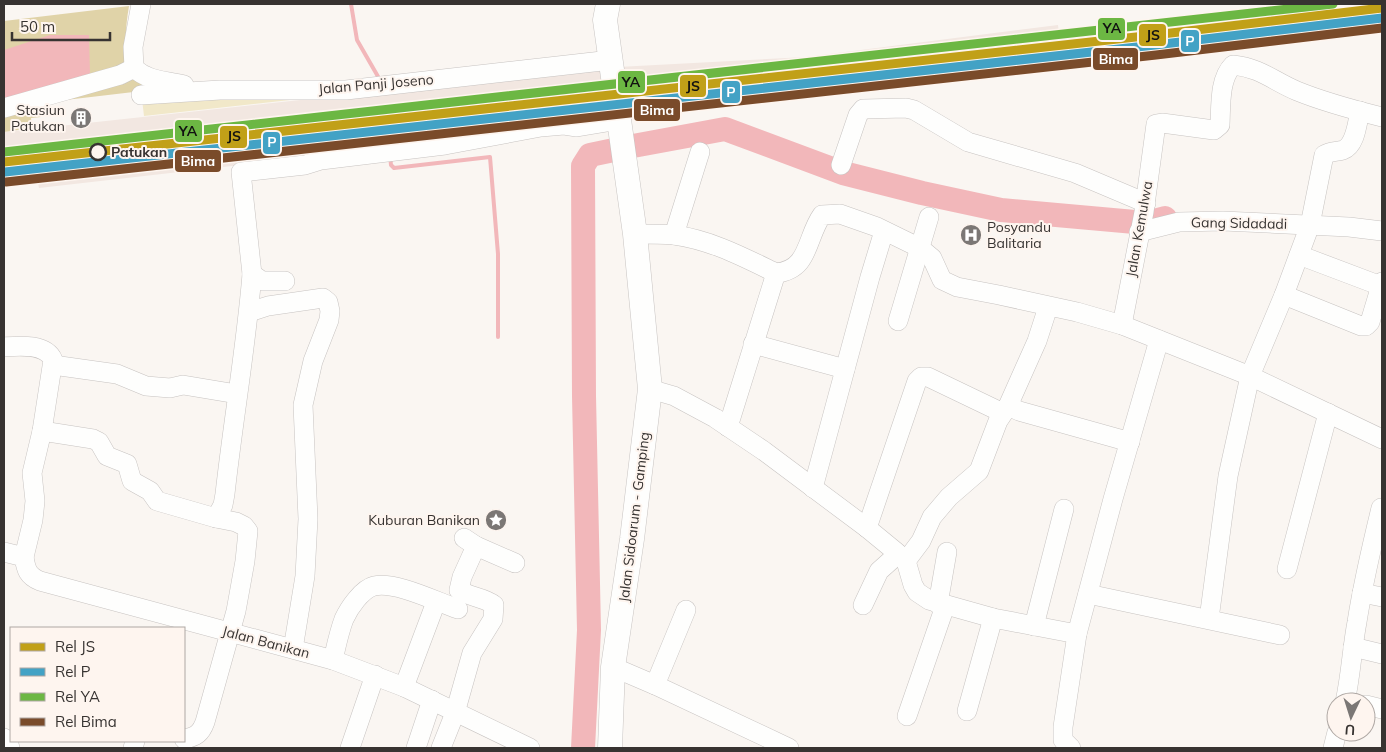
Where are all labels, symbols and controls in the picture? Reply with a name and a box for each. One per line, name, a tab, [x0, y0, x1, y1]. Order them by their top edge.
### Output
scale bar	[12, 10, 110, 42]
text: 50 m	[20, 17, 55, 36]
line badge: YA	[1097, 17, 1126, 41]
text: YA	[1102, 19, 1122, 37]
line badge: JS	[1138, 23, 1167, 47]
text: JS	[1146, 26, 1160, 44]
line badge: P	[1180, 29, 1200, 53]
text: P	[1185, 32, 1195, 50]
line badge: Bima	[1092, 47, 1139, 71]
text: Bima	[1099, 50, 1133, 68]
street label: Jalan Panji Joseno	[318, 70, 434, 98]
line badge: YA	[617, 70, 646, 94]
text: YA	[621, 73, 641, 91]
line badge: JS	[679, 74, 707, 98]
text: JS	[686, 77, 700, 95]
line badge: P	[721, 80, 741, 104]
text: P	[726, 83, 736, 101]
line badge: Bima	[633, 98, 681, 122]
place label: Stasiun Patukan	[11, 101, 65, 135]
text: Bima	[640, 101, 674, 119]
building icon: Stasiun Patukan	[69, 106, 93, 130]
line badge: YA	[174, 119, 203, 143]
text: YA	[178, 122, 198, 140]
line badge: JS	[219, 125, 248, 149]
text: JS	[227, 127, 241, 145]
line badge: P	[262, 131, 281, 155]
text: P	[267, 133, 277, 151]
marker: Patukan	[89, 143, 107, 161]
place label: Patukan	[111, 143, 167, 161]
line badge: Bima	[174, 149, 222, 173]
text: Bima	[181, 152, 215, 170]
street label: Jalan Kemulwa	[1122, 180, 1156, 278]
street label: Gang Sidadadi	[1191, 213, 1287, 233]
place label: Posyandu Balitaria	[987, 218, 1051, 252]
hospital icon: Posyandu Balitaria	[959, 223, 983, 247]
street label: Jalan Sidoarum - Gamping	[615, 431, 653, 603]
place icon: Kuburan Banikan	[484, 508, 508, 532]
place label: Kuburan Banikan	[368, 511, 480, 529]
street label: Jalan Banikan	[220, 622, 312, 662]
legend	[10, 627, 185, 742]
text: Rel JS	[55, 637, 95, 656]
text: Rel P	[55, 662, 91, 681]
text: Rel YA	[55, 687, 100, 706]
north arrow	[1326, 692, 1376, 742]
text: Rel Bima	[55, 712, 117, 731]
text: U	[1344, 721, 1356, 739]

